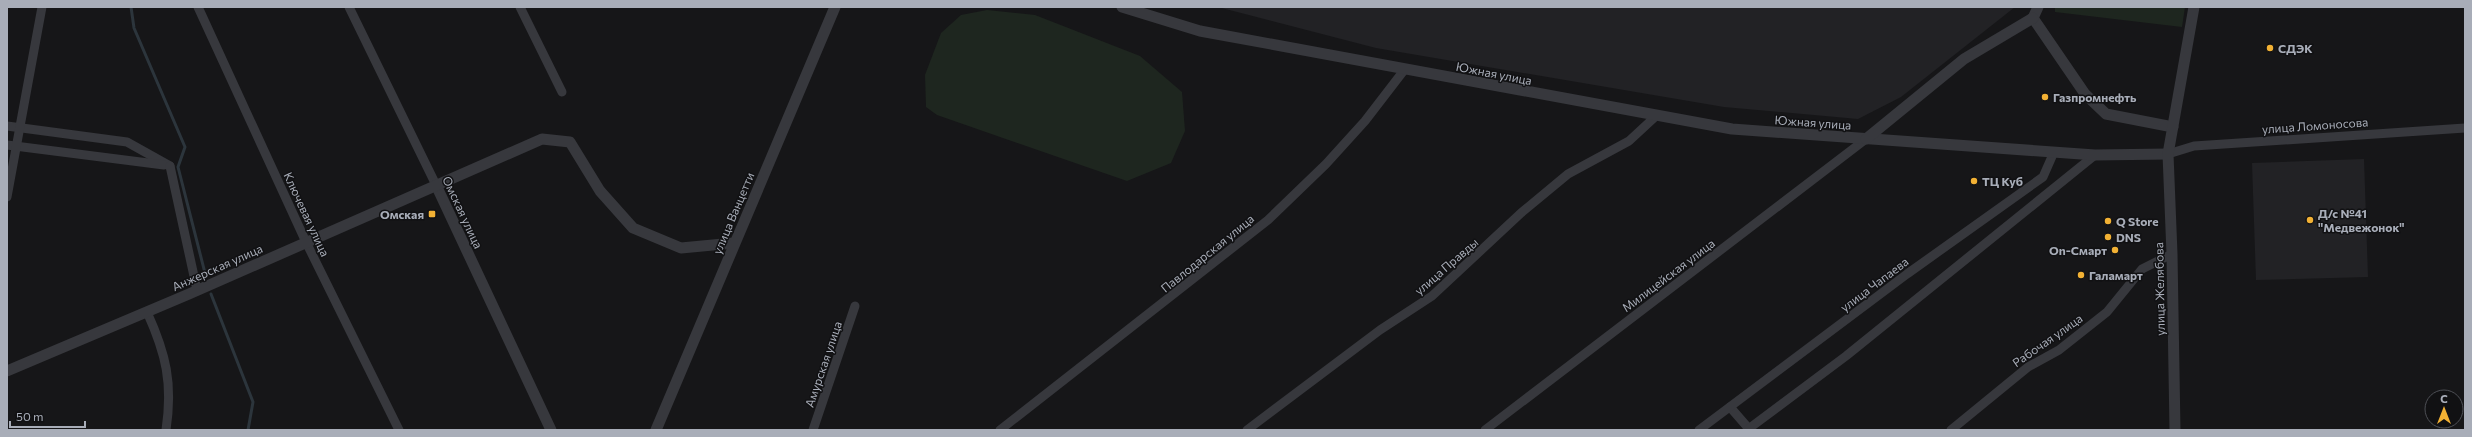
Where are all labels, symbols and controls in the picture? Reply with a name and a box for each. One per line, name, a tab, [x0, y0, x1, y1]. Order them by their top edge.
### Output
place label: СДЭК	[2278, 41, 2313, 55]
marker: СДЭК	[2265, 43, 2275, 53]
street label: Южная улица	[1455, 59, 1533, 87]
place label: Газпромнефть	[2053, 90, 2137, 104]
marker: Газпромнефть	[2040, 92, 2050, 102]
street label: Южная улица	[1774, 112, 1852, 132]
street label: улица Ломоносова	[2261, 114, 2369, 136]
street label: Ключевая улица	[281, 170, 333, 258]
street label: улица Ванцетти	[709, 170, 757, 256]
street label: Омская улица	[440, 174, 486, 250]
place label: ТЦ Куб	[1982, 174, 2023, 188]
marker: ТЦ Куб	[1969, 176, 1979, 186]
place label: Д/с №41 "Медвежонок"	[2318, 206, 2405, 234]
place label: Омская	[380, 207, 424, 221]
marker: Омская	[427, 209, 437, 219]
street label: Павлодарская улица	[1158, 211, 1256, 295]
place label: Q Store	[2116, 214, 2158, 228]
marker: Д/с №41 "Медвежонок"	[2305, 215, 2315, 225]
marker: Q Store	[2103, 216, 2113, 226]
place label: DNS	[2116, 230, 2141, 244]
marker: DNS	[2103, 232, 2113, 242]
street label: улица Правды	[1411, 235, 1481, 297]
street label: Милицейская улица	[1619, 236, 1717, 314]
street label: Анжерская улица	[170, 241, 264, 293]
street label: улица Желябова	[2151, 242, 2167, 336]
place label: On-Смарт	[2049, 243, 2107, 257]
marker: On-Смарт	[2110, 245, 2120, 255]
street label: улица Чапаева	[1837, 254, 1911, 314]
place label: Галамарт	[2089, 268, 2143, 282]
marker: Галамарт	[2076, 270, 2086, 280]
street label: Рабочая улица	[2009, 311, 2085, 369]
street label: Амурская улица	[802, 319, 844, 409]
north arrow	[2424, 389, 2464, 429]
text: С	[2440, 392, 2448, 405]
scale bar	[10, 403, 85, 429]
text: 50 m	[16, 409, 44, 423]

